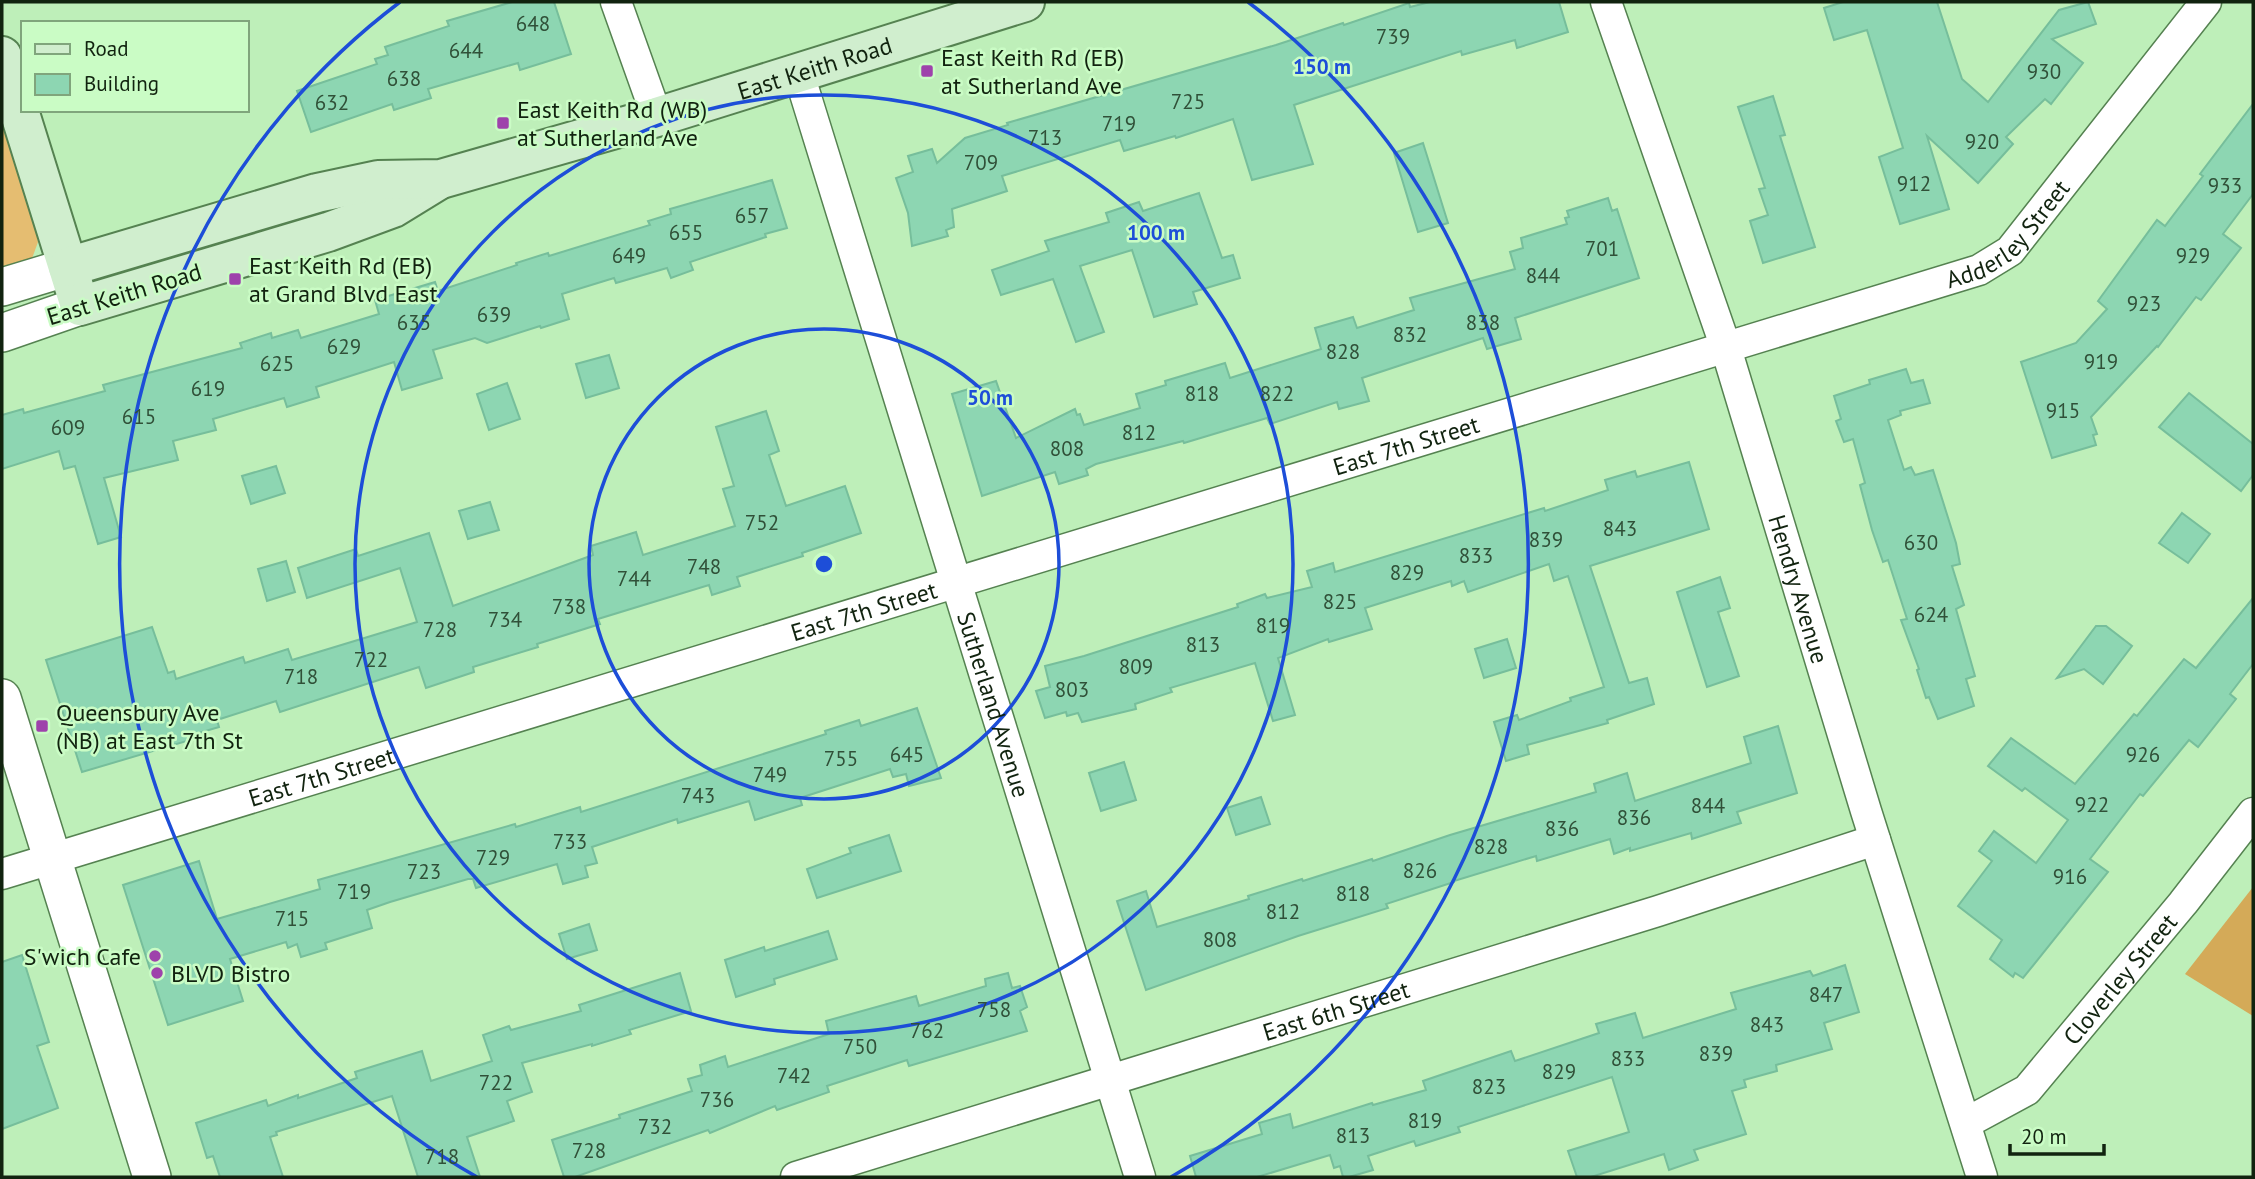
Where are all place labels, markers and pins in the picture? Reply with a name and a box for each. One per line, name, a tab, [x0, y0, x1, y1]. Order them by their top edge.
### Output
place label: East Keith Rd (EB) at Sutherland Ave	[941, 42, 1124, 101]
marker: East Keith Rd (EB) at Sutherland Ave	[919, 63, 935, 79]
place label: East Keith Rd (WB) at Sutherland Ave	[517, 94, 707, 153]
marker: East Keith Rd (WB) at Sutherland Ave	[495, 115, 511, 131]
place label: East Keith Rd (EB) at Grand Blvd East	[249, 250, 438, 309]
marker: East Keith Rd (EB) at Grand Blvd East	[227, 271, 243, 287]
centre of rings	[812, 552, 836, 576]
place label: Queensbury Ave (NB) at East 7th St	[56, 697, 243, 756]
marker: Queensbury Ave (NB) at East 7th St	[34, 718, 50, 734]
place label: S'wich Cafe	[24, 941, 141, 972]
marker: S'wich Cafe	[147, 948, 163, 964]
place label: BLVD Bistro	[171, 958, 290, 989]
marker: BLVD Bistro	[149, 965, 165, 981]

